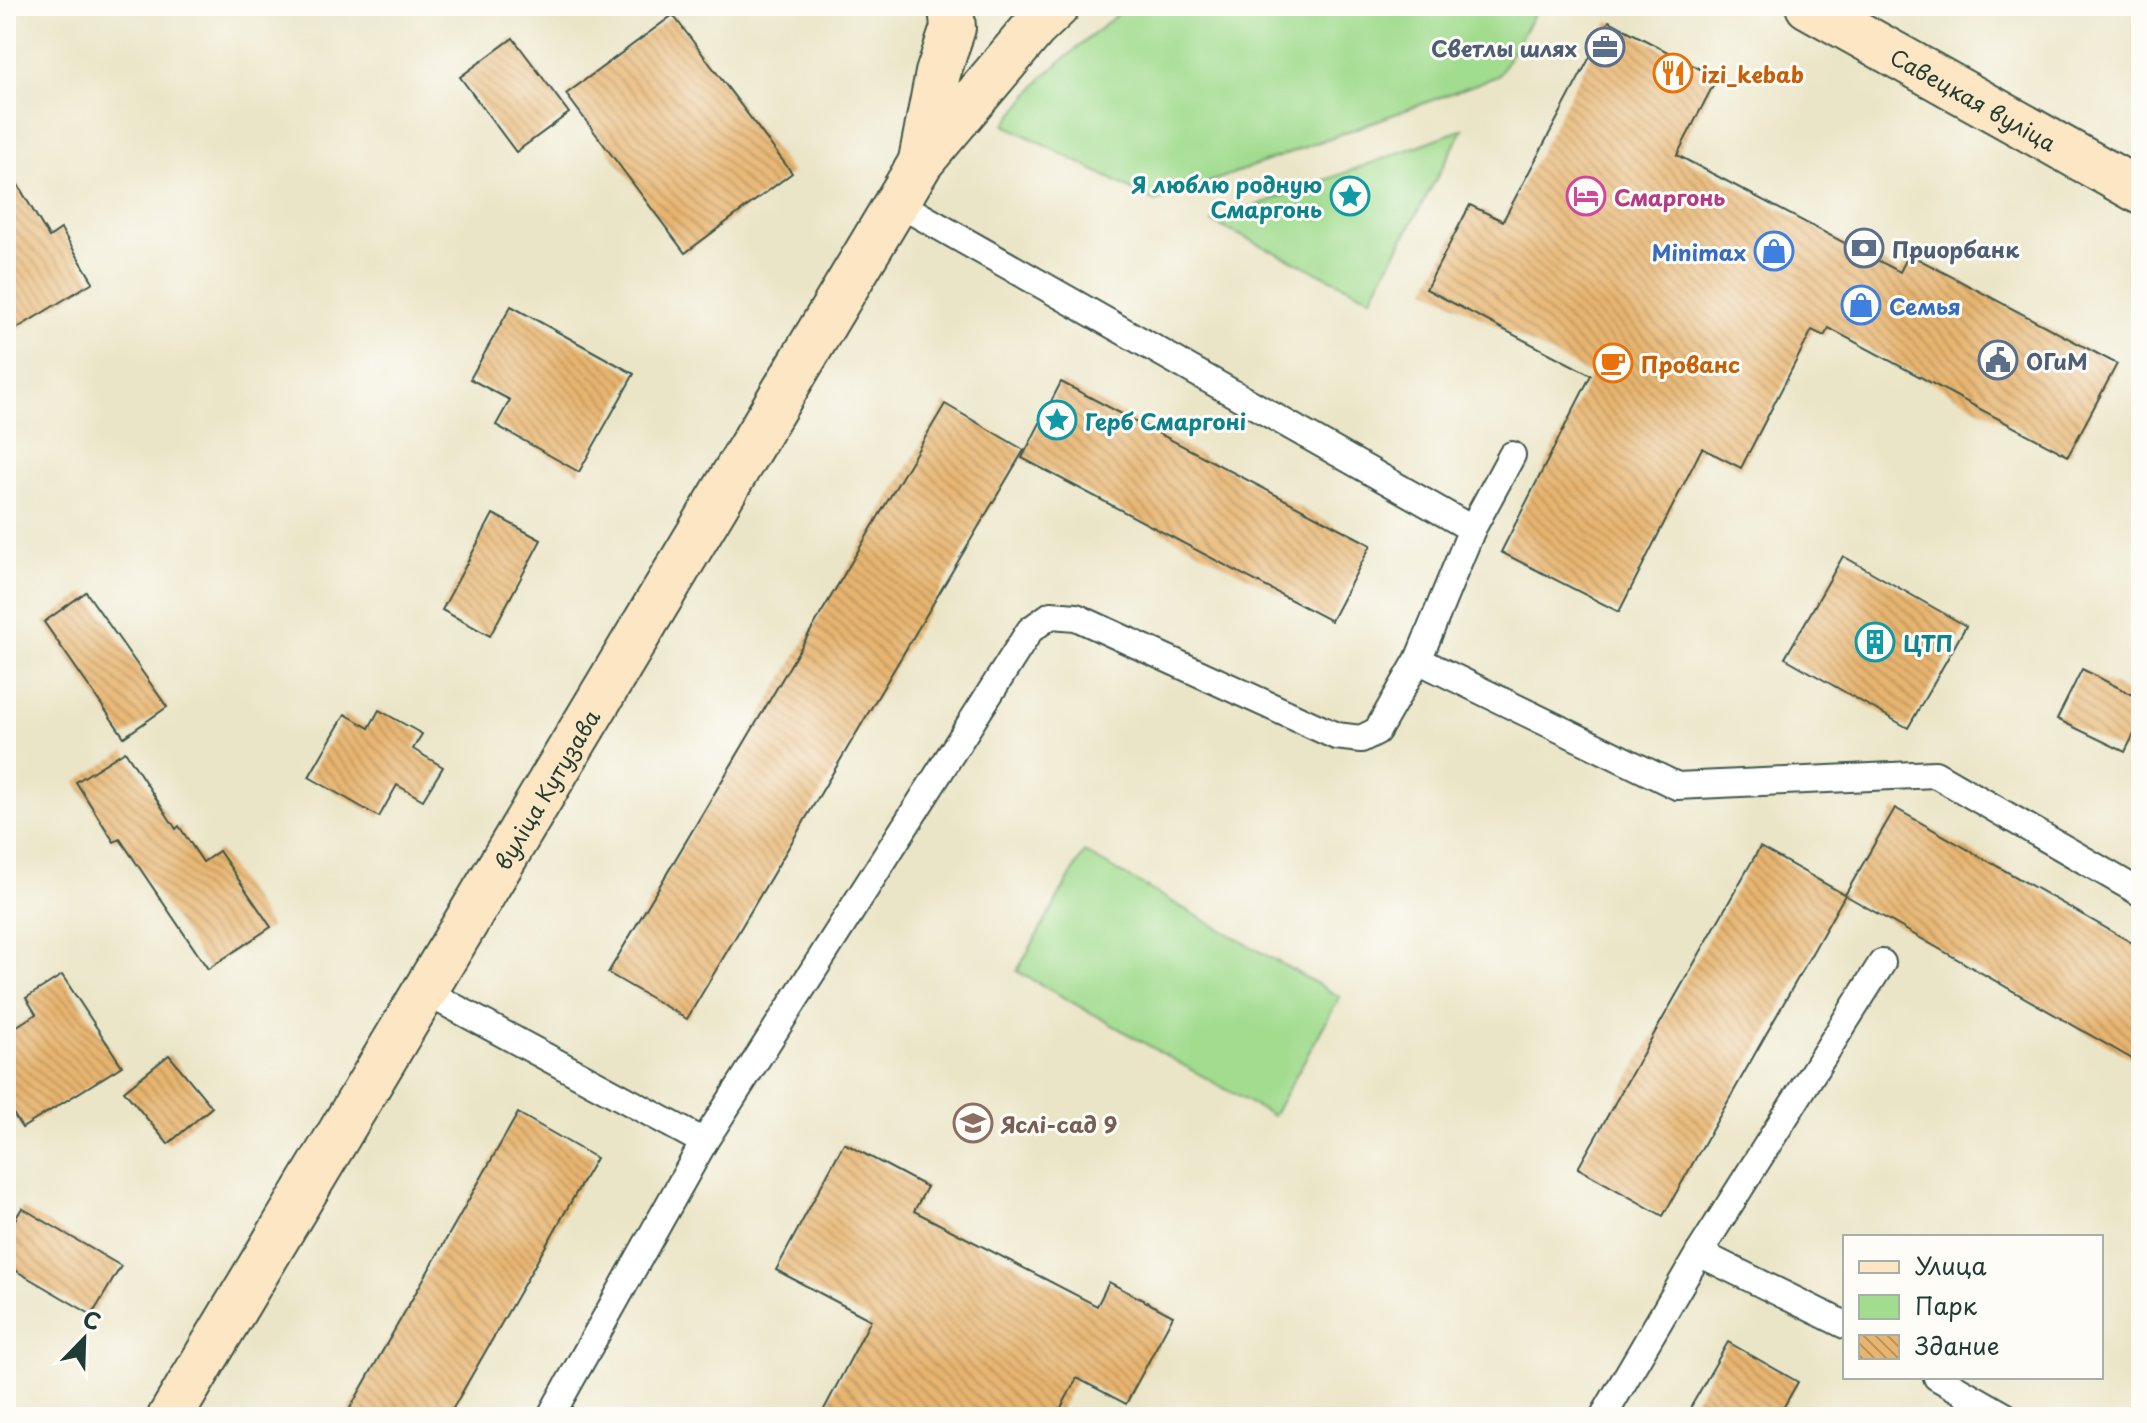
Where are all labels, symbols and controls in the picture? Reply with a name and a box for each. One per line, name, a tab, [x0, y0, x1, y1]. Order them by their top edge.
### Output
office icon: Светлы шлях	[1584, 26, 1626, 68]
place label: Светлы шлях	[1431, 31, 1577, 64]
street label: Савецкая вуліца	[1885, 39, 2063, 159]
restaurant icon: izi_kebab	[1652, 52, 1694, 94]
place label: izi_kebab	[1701, 57, 1804, 90]
place label: Я люблю родную Смаргонь	[1131, 167, 1322, 225]
place icon: Я люблю родную Смаргонь	[1329, 175, 1371, 217]
hotel icon: Смаргонь	[1565, 175, 1607, 217]
place label: Смаргонь	[1614, 180, 1725, 213]
bank icon: Приорбанк	[1843, 227, 1885, 269]
shop icon: Minimax	[1753, 230, 1795, 272]
place label: Приорбанк	[1892, 232, 2020, 265]
place label: Minimax	[1652, 235, 1746, 268]
shop icon: Семья	[1840, 284, 1882, 326]
place label: Семья	[1889, 289, 1961, 322]
public building icon: ОГиМ	[1977, 339, 2019, 381]
cafe icon: Прованс	[1592, 342, 1634, 384]
place label: ОГиМ	[2026, 344, 2088, 377]
place label: Прованс	[1641, 347, 1740, 380]
place icon: Герб Смаргоні	[1036, 399, 1078, 441]
place label: Герб Смаргоні	[1085, 404, 1246, 437]
building icon: ЦТП	[1854, 621, 1896, 663]
place label: ЦТП	[1903, 626, 1953, 659]
street label: вуліца Кутузава	[485, 702, 607, 875]
school or university icon: Яслі-сад 9	[952, 1102, 994, 1144]
place label: Яслі-сад 9	[1000, 1107, 1118, 1140]
legend	[1843, 1235, 2103, 1379]
text: Улица	[1915, 1247, 1987, 1283]
text: Парк	[1915, 1287, 1978, 1323]
north arrow	[44, 1299, 124, 1379]
text: С	[78, 1301, 106, 1338]
text: Здание	[1915, 1327, 2000, 1363]

